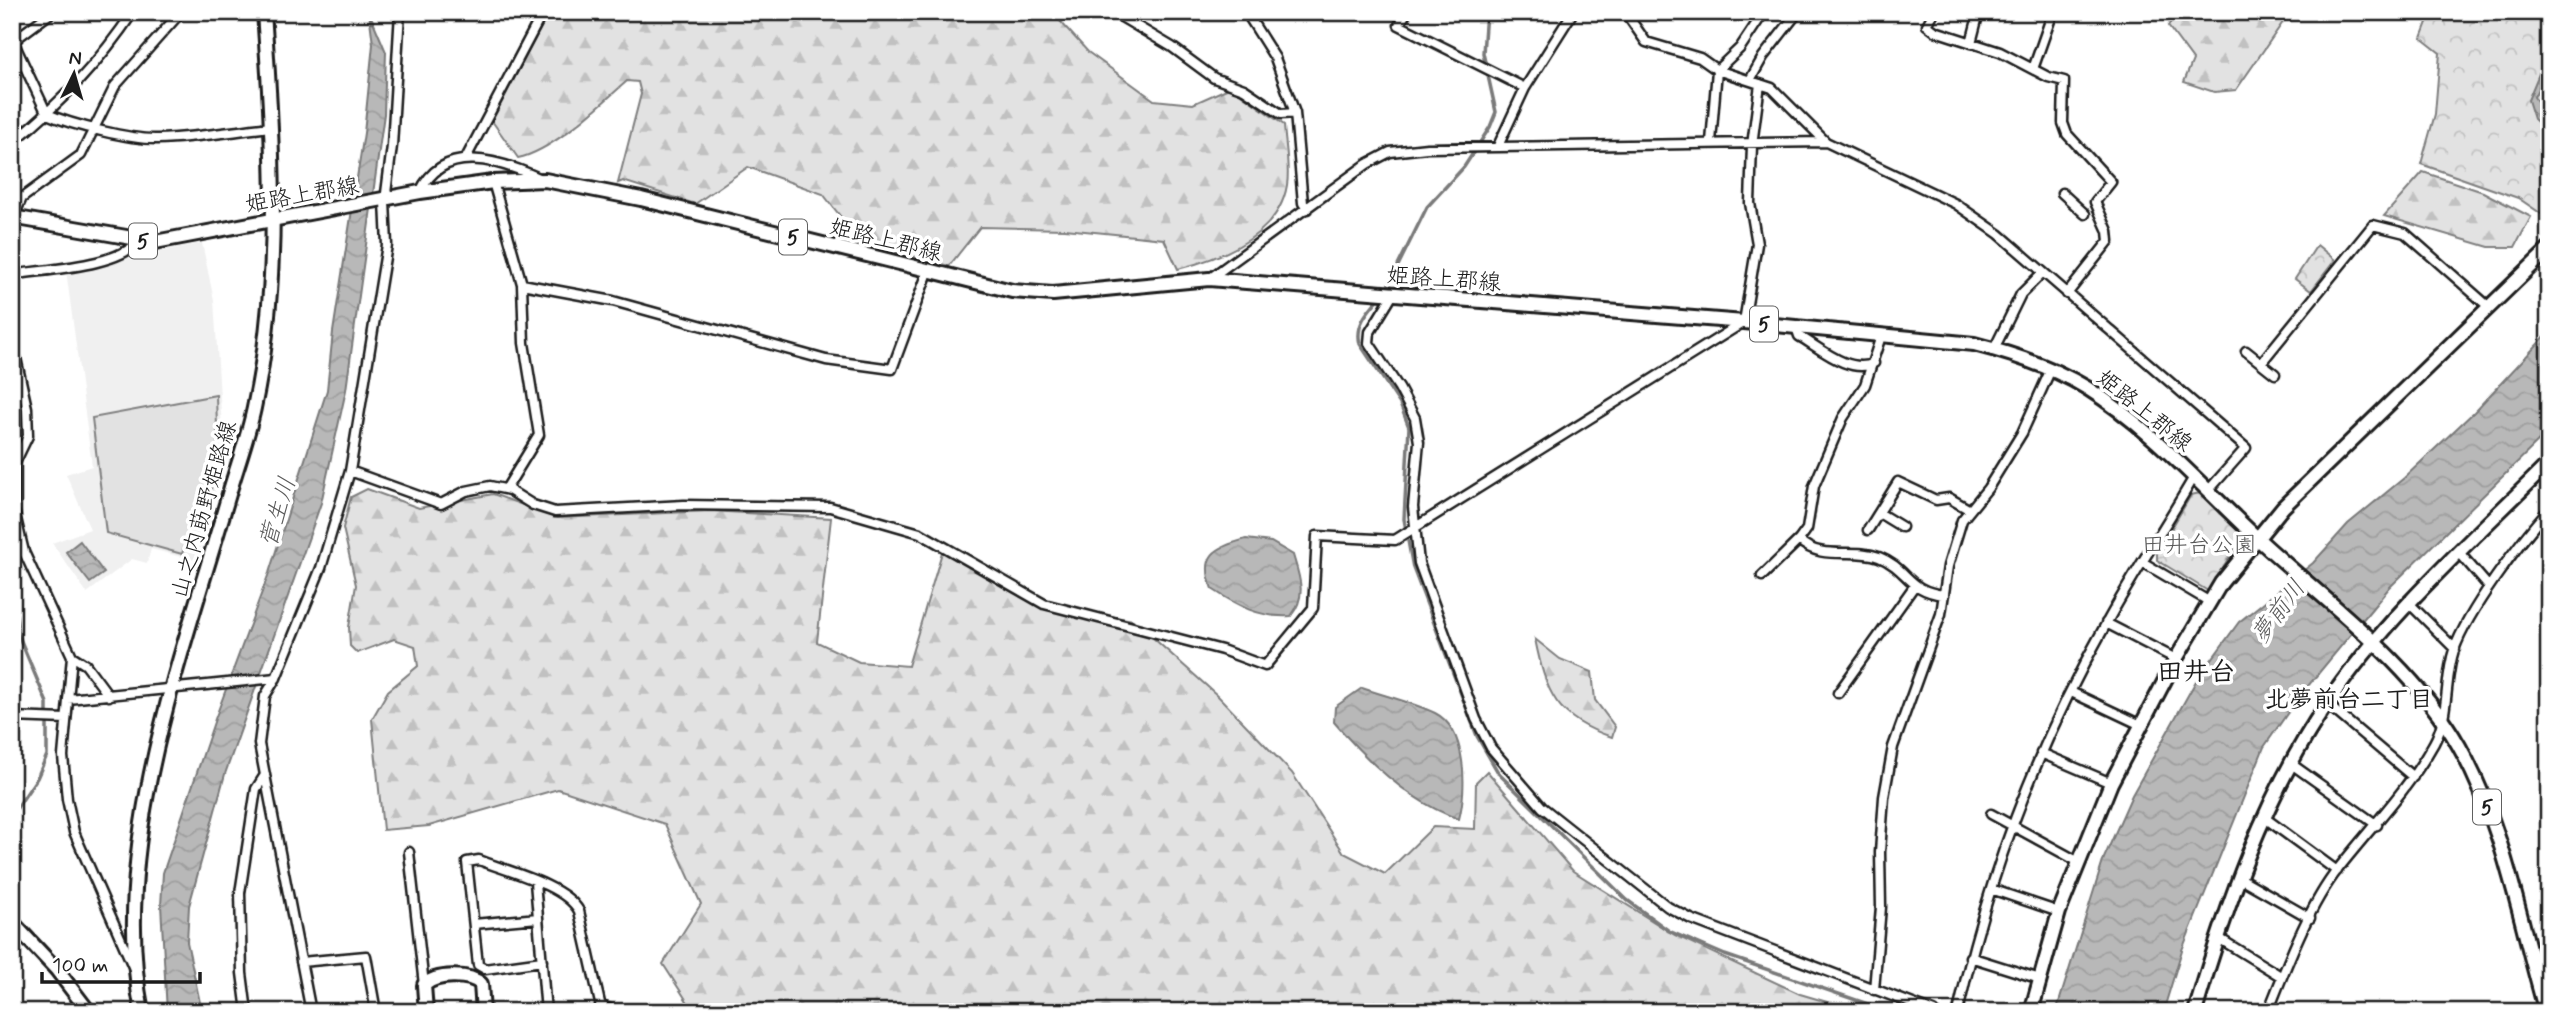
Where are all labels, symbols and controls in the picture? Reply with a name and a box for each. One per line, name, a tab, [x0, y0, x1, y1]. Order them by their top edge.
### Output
north arrow	[38, 38, 108, 108]
text: N	[68, 46, 83, 72]
street label: 姫路上郡線	[243, 171, 362, 221]
street label: 姫路上郡線	[826, 212, 945, 269]
road number: 5	[779, 219, 807, 254]
road number: 5	[129, 224, 157, 258]
street label: 姫路上郡線	[1385, 261, 1502, 299]
road number: 5	[1750, 306, 1778, 342]
street label: 姫路上郡線	[2090, 364, 2198, 459]
street label: 山之内莇野姫路線	[165, 417, 245, 602]
water label: 菅生川	[253, 473, 304, 551]
park label: 田井台公園	[2142, 531, 2257, 561]
water label: 夢前川	[2245, 574, 2313, 650]
district label: 田井台	[2157, 656, 2235, 690]
district label: 北夢前台二丁目	[2265, 685, 2433, 716]
road number: 5	[2473, 790, 2501, 824]
scale bar	[42, 940, 200, 984]
text: 100 m	[52, 952, 108, 980]

